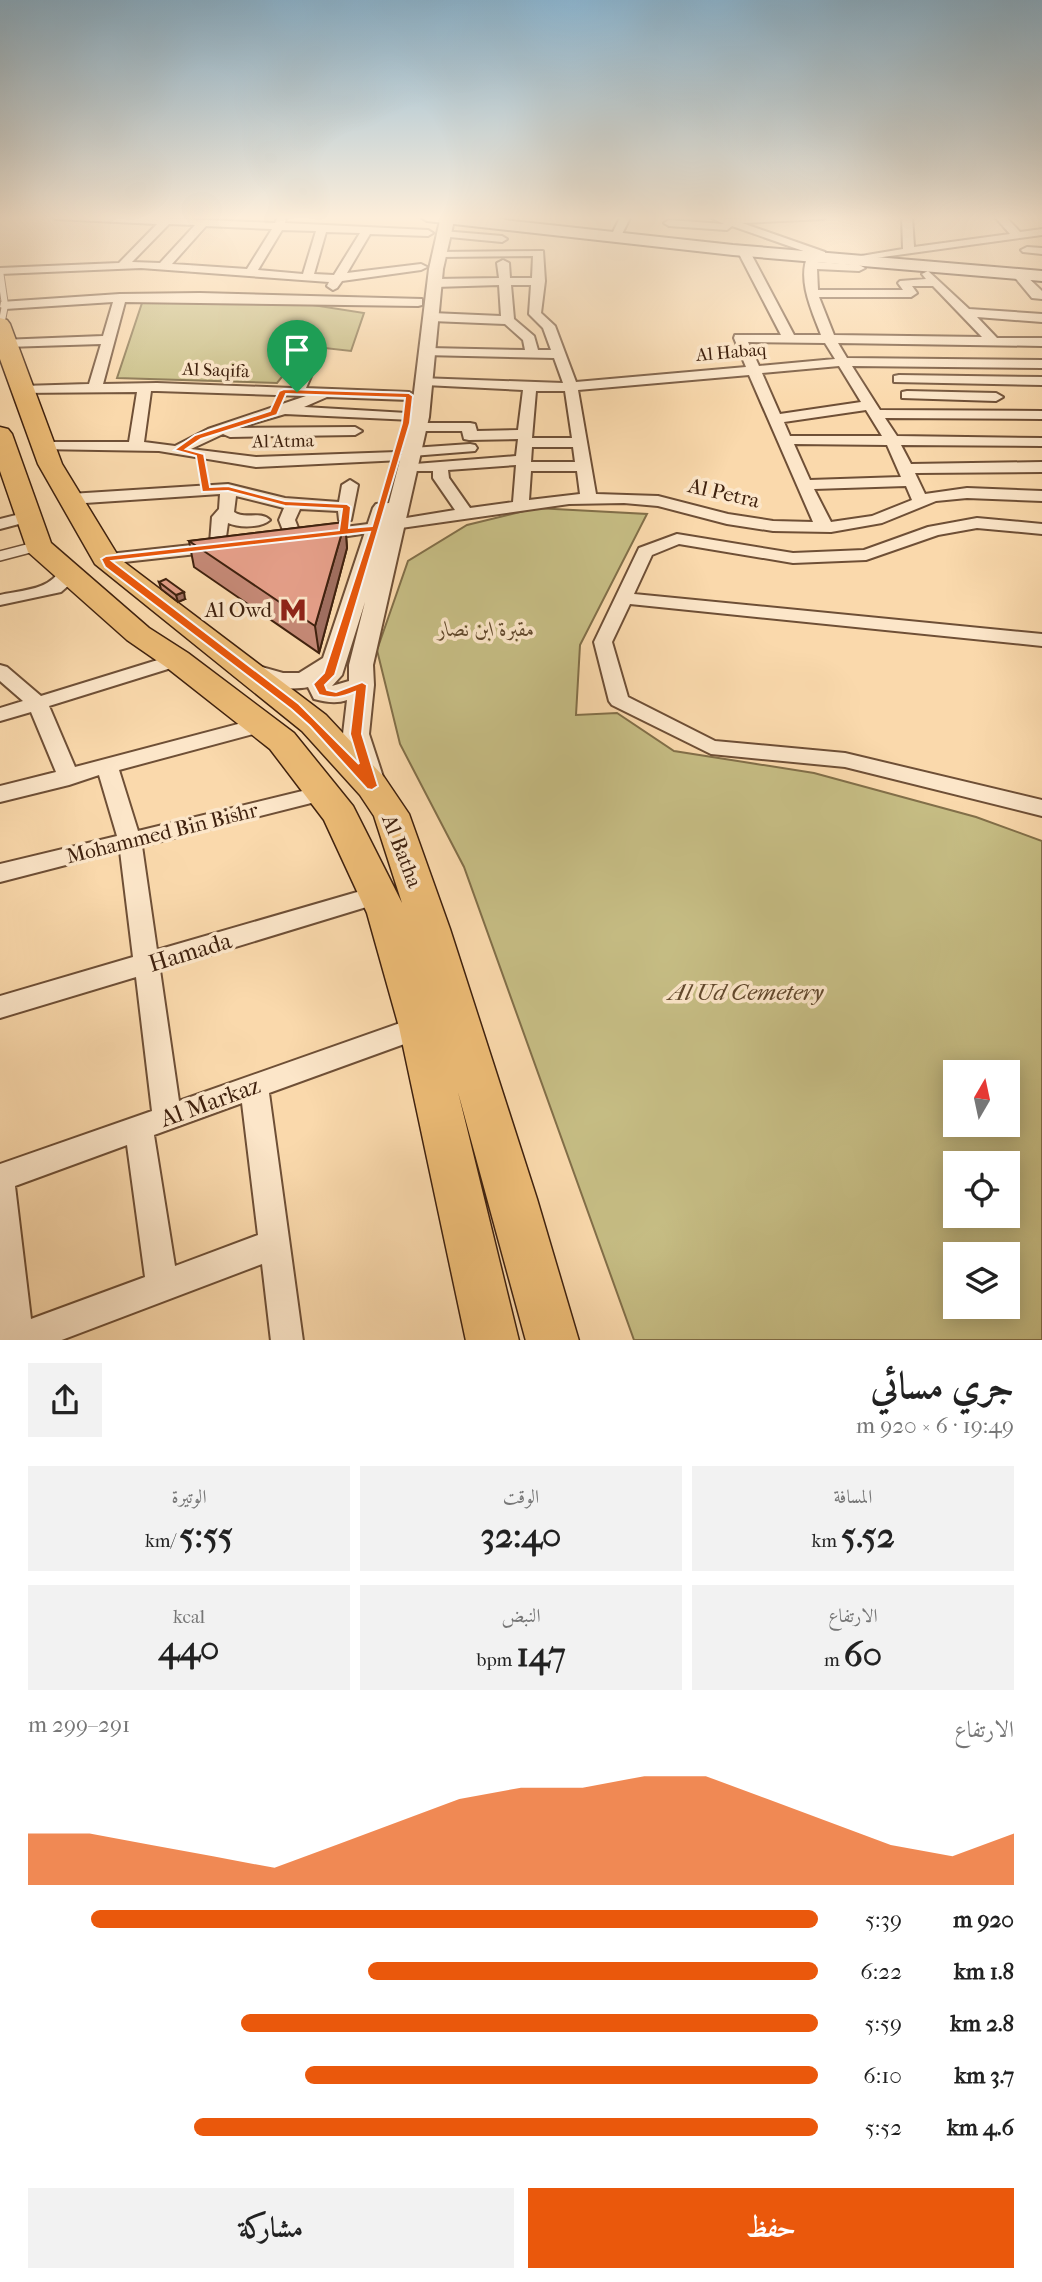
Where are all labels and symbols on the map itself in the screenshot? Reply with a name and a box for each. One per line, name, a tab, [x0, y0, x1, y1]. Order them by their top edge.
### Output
pin	[267, 320, 327, 392]
street label: Al Habaq	[694, 339, 768, 366]
street label: Al Saqifa	[181, 359, 251, 382]
street label: Al Atma	[251, 430, 315, 453]
street label: Al Petra	[685, 473, 762, 513]
metro station icon: Al Owd	[278, 595, 308, 625]
place label: Al Owd	[204, 598, 273, 622]
park label: مقبرة ابن نصار	[435, 617, 535, 642]
street label: Mohammed Bin Bishr	[64, 798, 260, 868]
street label: Al Batha	[377, 810, 427, 891]
street label: Hamada	[145, 926, 236, 978]
park label: Al Ud Cemetery	[666, 978, 825, 1006]
north arrow	[943, 1060, 1020, 1138]
street label: Al Markaz	[155, 1071, 264, 1133]

